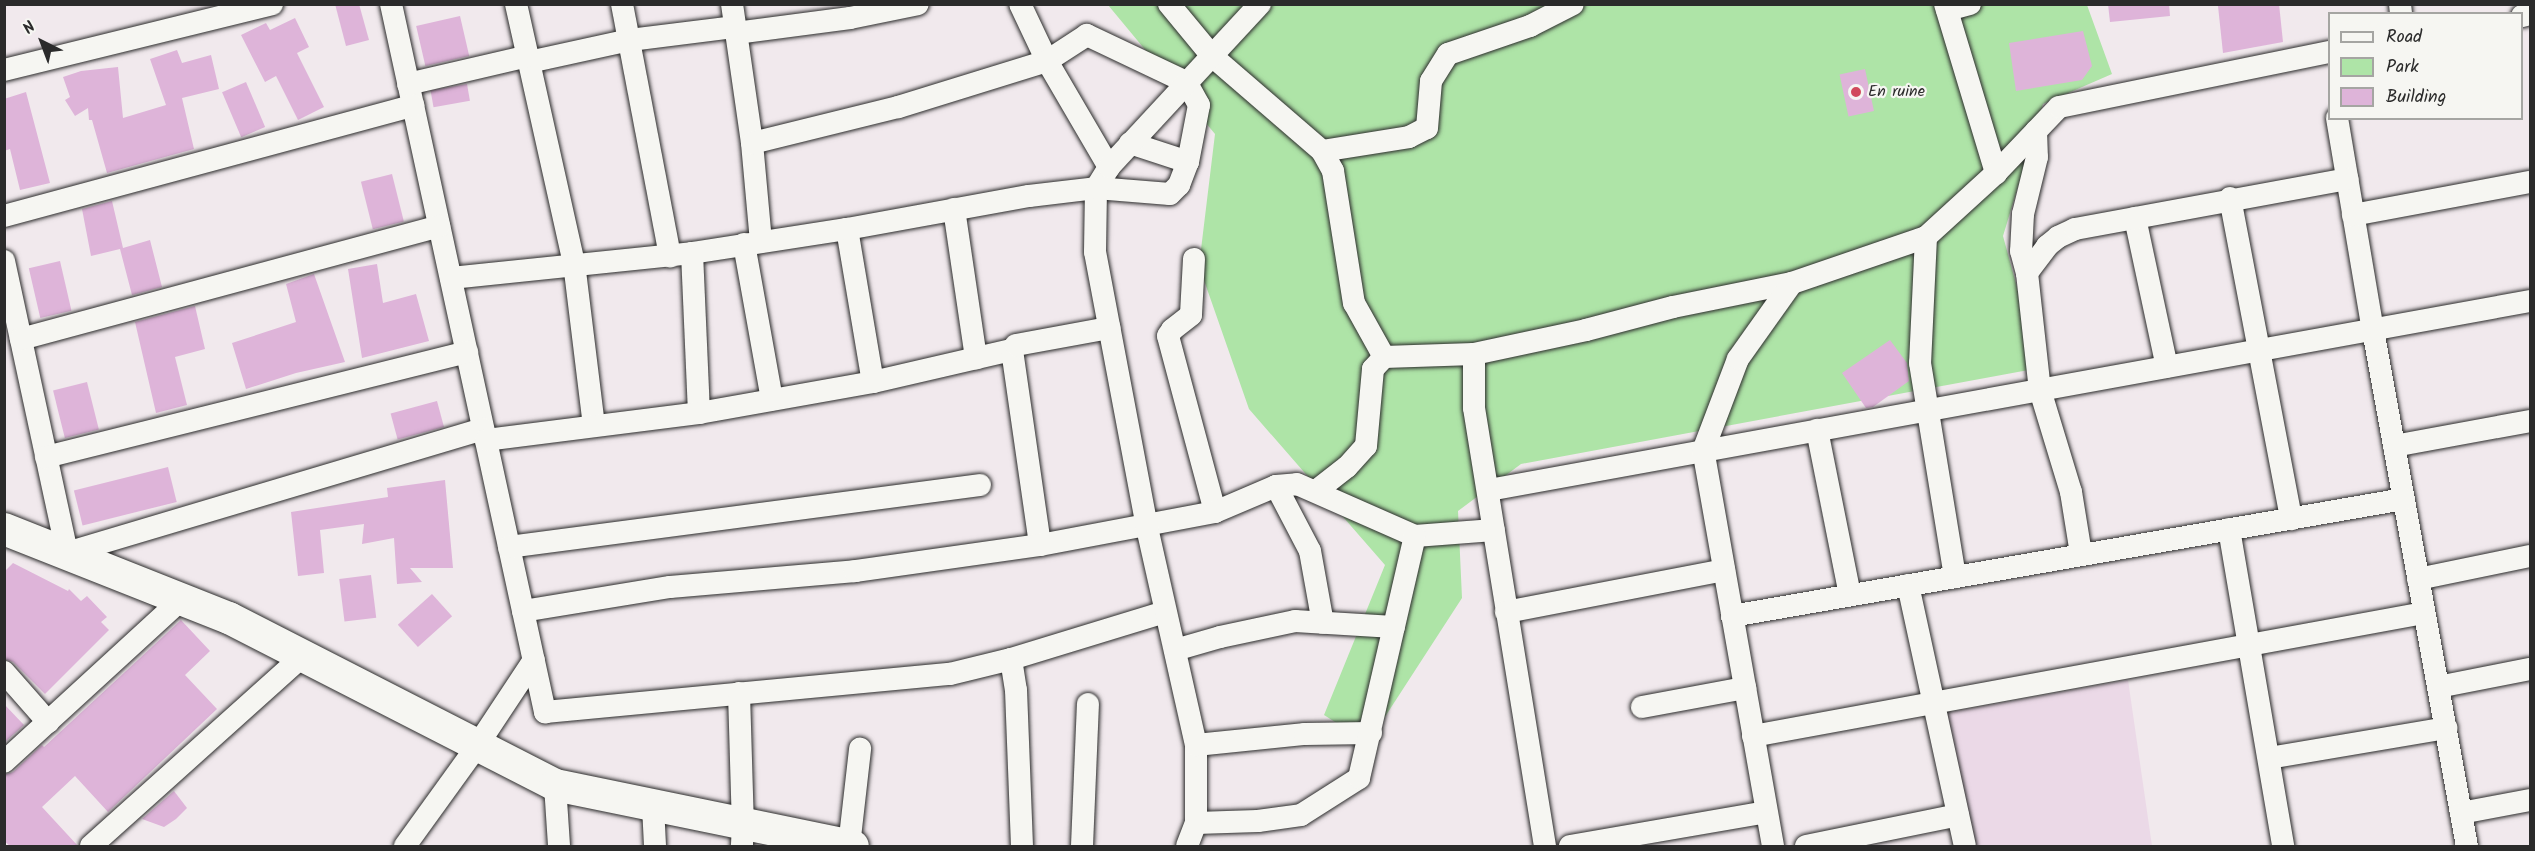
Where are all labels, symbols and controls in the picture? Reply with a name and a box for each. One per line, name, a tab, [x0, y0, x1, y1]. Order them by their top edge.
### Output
north arrow	[12, 12, 72, 72]
legend	[2328, 12, 2523, 120]
text: N	[17, 16, 42, 41]
text: Road	[2386, 23, 2422, 52]
text: Park	[2386, 53, 2419, 82]
place label: En ruine	[1868, 82, 1925, 102]
text: Building	[2386, 83, 2446, 112]
marker: En ruine	[1849, 85, 1863, 99]

